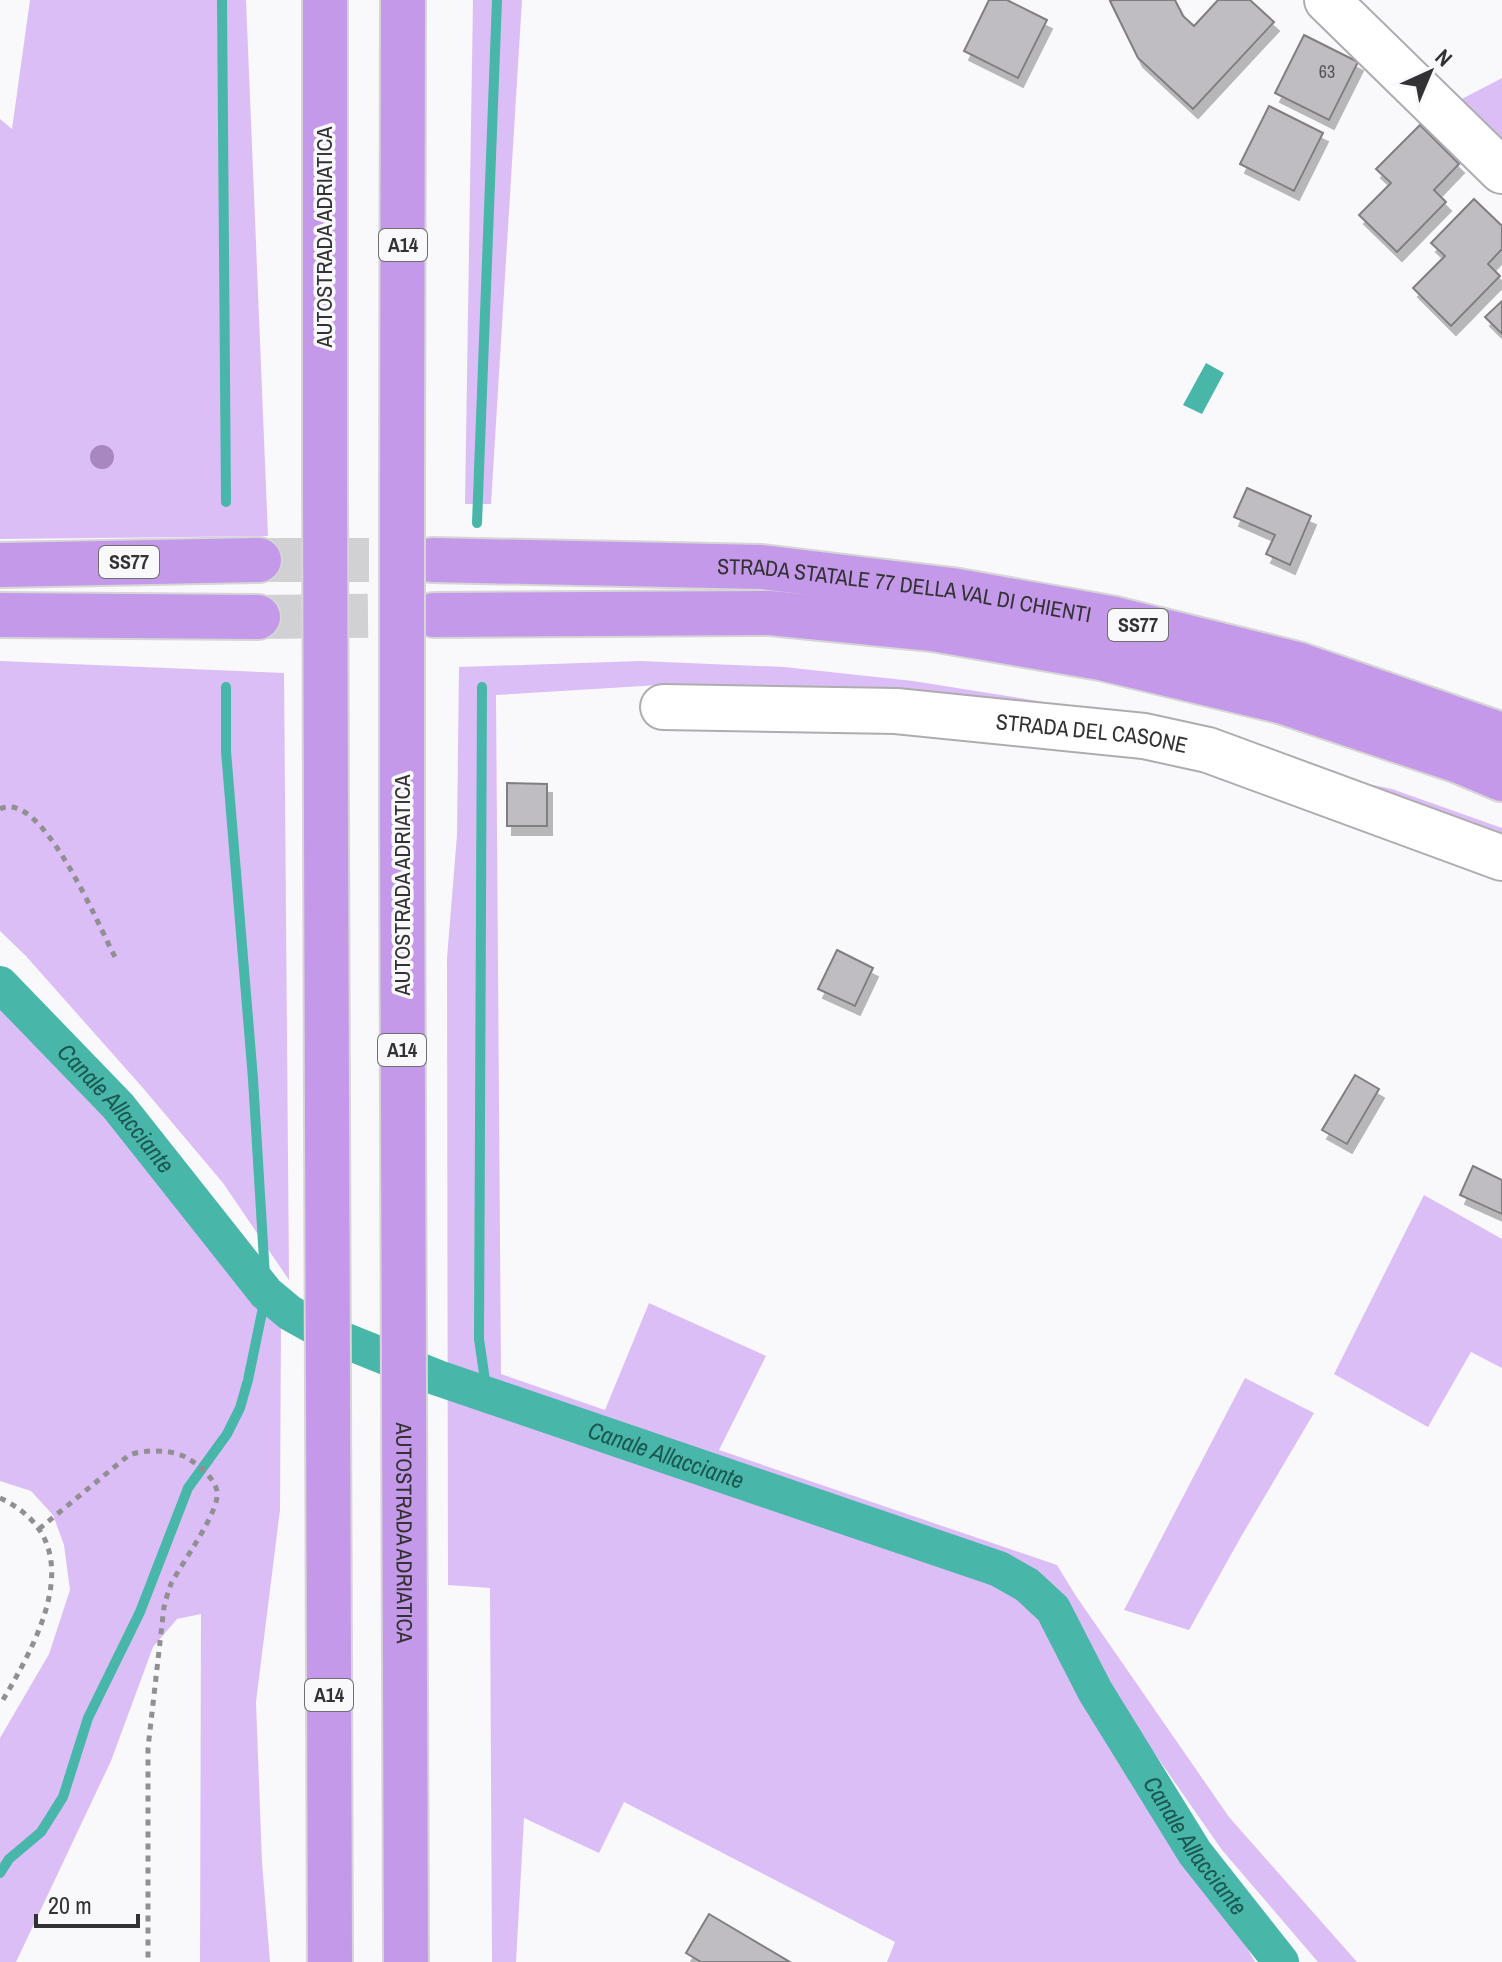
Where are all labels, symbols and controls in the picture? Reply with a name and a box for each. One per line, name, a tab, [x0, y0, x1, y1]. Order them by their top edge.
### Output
north arrow	[1390, 32, 1470, 112]
text: N	[1429, 42, 1459, 73]
house number: 63	[1319, 59, 1335, 84]
street label: AUTOSTRADA ADRIATICA	[309, 126, 339, 348]
road number: A14	[379, 229, 427, 261]
road number: SS77	[99, 546, 159, 578]
street label: STRADA STATALE 77 DELLA VAL DI CHIENTI	[717, 551, 1094, 630]
road number: SS77	[1108, 609, 1168, 641]
street label: STRADA DEL CASONE	[994, 706, 1190, 760]
street label: AUTOSTRADA ADRIATICA	[387, 774, 417, 996]
road number: A14	[378, 1034, 426, 1066]
water label: Canale Allacciante	[51, 1036, 182, 1179]
water label: Canale Allacciante	[584, 1413, 748, 1496]
street label: AUTOSTRADA ADRIATICA	[389, 1421, 420, 1645]
road number: A14	[305, 1679, 353, 1711]
water label: Canale Allacciante	[1136, 1770, 1255, 1921]
scale bar	[36, 1878, 138, 1928]
text: 20 m	[48, 1889, 92, 1921]

